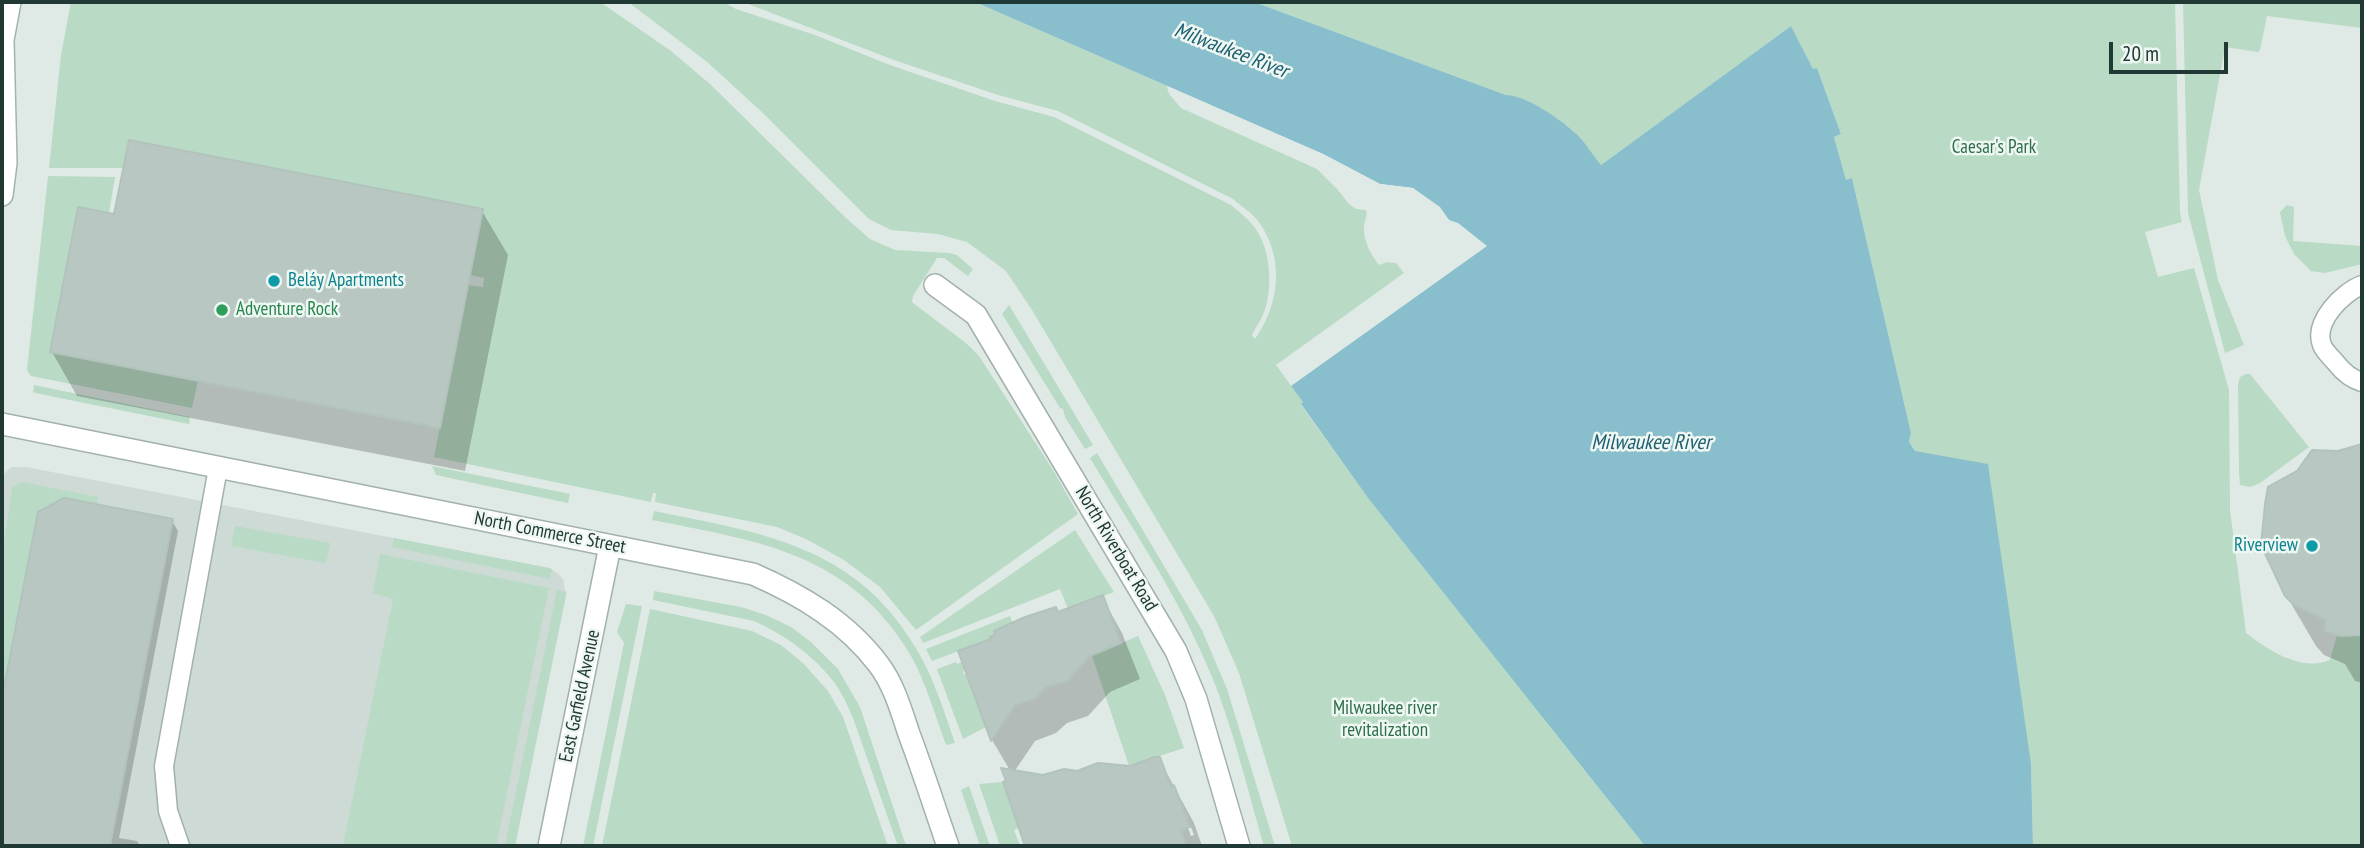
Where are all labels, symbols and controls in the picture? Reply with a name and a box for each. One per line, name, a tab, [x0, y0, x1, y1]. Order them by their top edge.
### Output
water label: Milwaukee River	[1171, 18, 1291, 84]
scale bar	[2112, 28, 2231, 72]
text: 20 m	[2122, 40, 2159, 67]
park label: Caesar's Park	[1952, 137, 2036, 159]
place label: Beláy Apartments	[288, 270, 404, 292]
marker: Beláy Apartments	[266, 273, 282, 289]
place label: Adventure Rock	[236, 299, 338, 321]
marker: Adventure Rock	[214, 302, 230, 318]
water label: Milwaukee River	[1591, 430, 1711, 456]
street label: North Riverboat Road	[1070, 483, 1162, 615]
street label: North Commerce Street	[472, 507, 628, 559]
place label: Riverview	[2234, 535, 2298, 557]
marker: Riverview	[2304, 538, 2320, 554]
street label: East Garfield Avenue	[555, 628, 605, 764]
park label: Milwaukee river revitalization	[1333, 698, 1437, 742]

